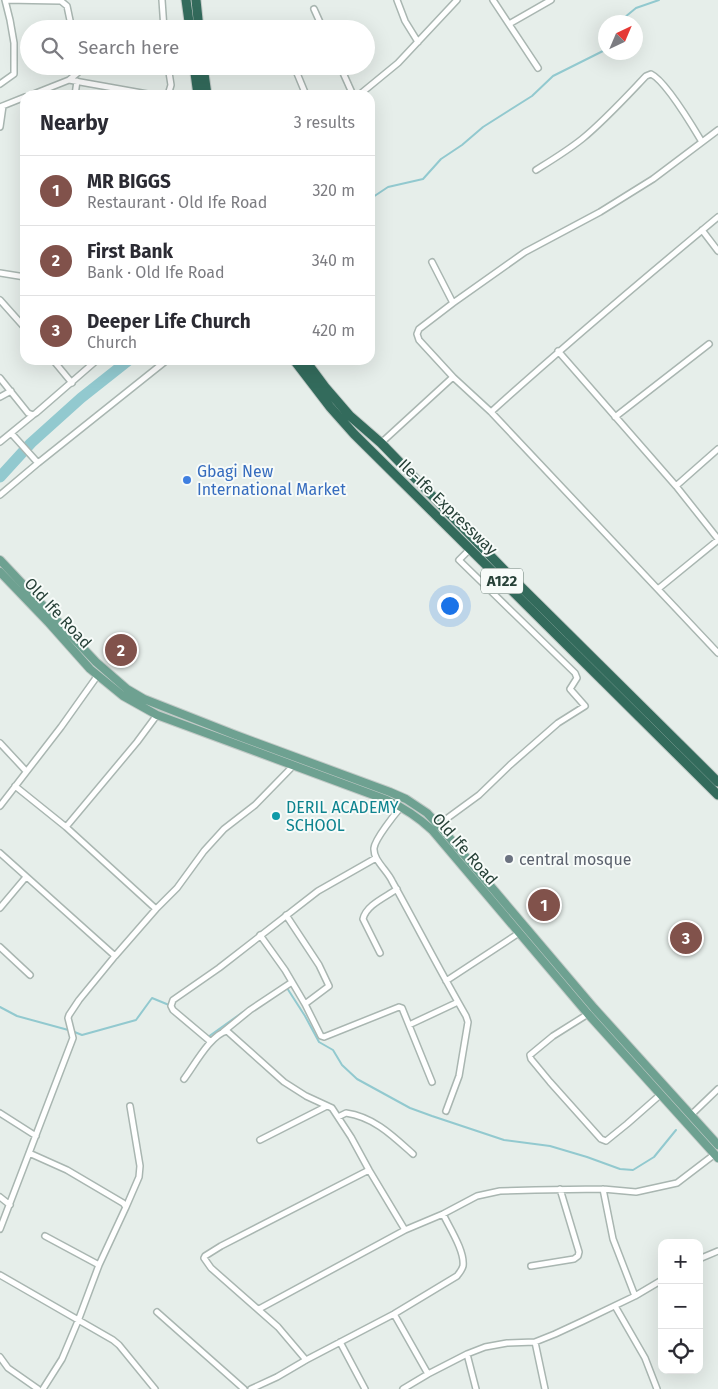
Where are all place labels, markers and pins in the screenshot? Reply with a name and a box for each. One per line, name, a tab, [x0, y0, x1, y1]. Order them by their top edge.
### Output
place label: Gbagi New International Market	[197, 462, 346, 499]
marker: Gbagi New International Market	[181, 474, 193, 486]
pin: 2	[105, 631, 137, 669]
place label: DERIL ACADEMY SCHOOL	[286, 798, 399, 835]
marker: DERIL ACADEMY SCHOOL	[270, 810, 282, 822]
place label: central mosque	[519, 850, 631, 869]
marker: central mosque	[503, 853, 515, 865]
pin: 1	[528, 886, 560, 924]
pin: 3	[670, 919, 702, 957]

